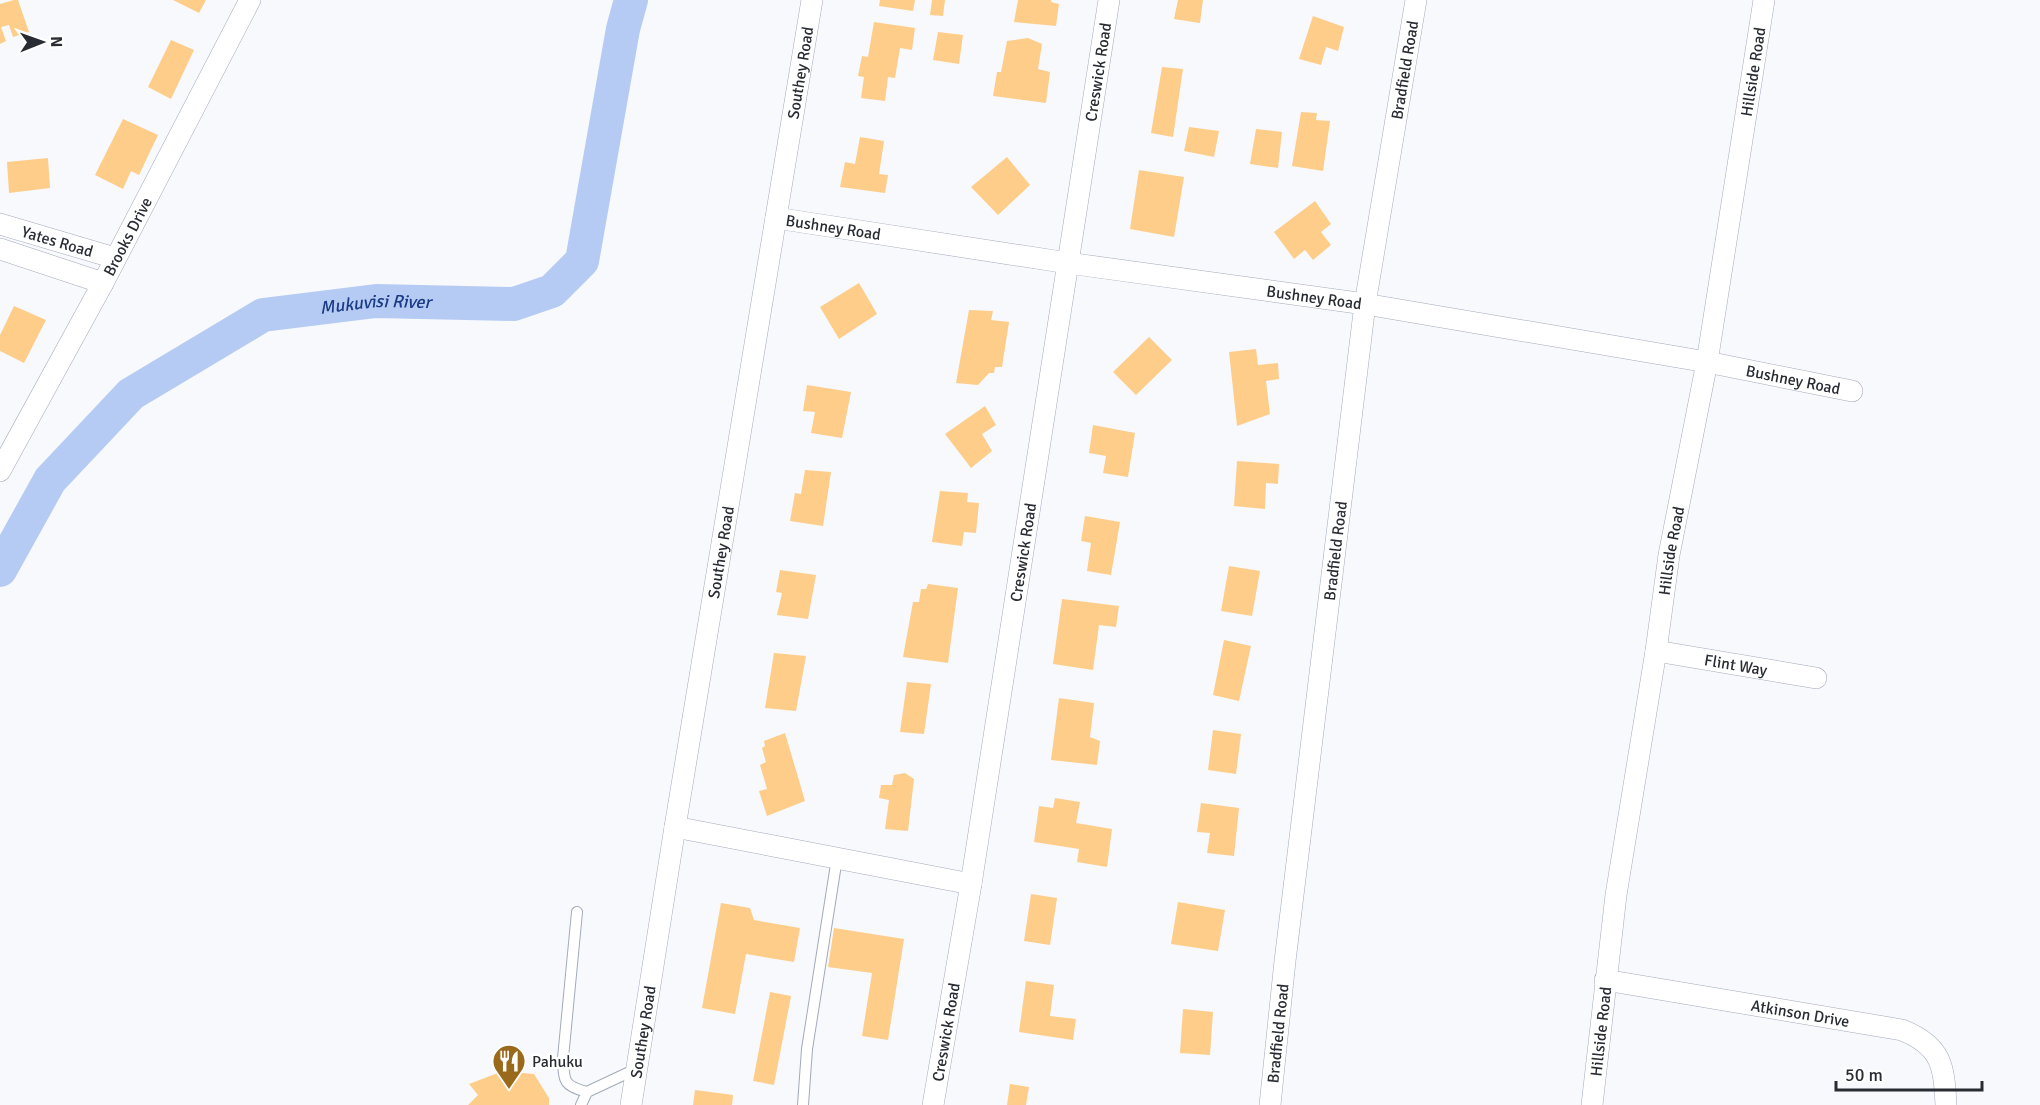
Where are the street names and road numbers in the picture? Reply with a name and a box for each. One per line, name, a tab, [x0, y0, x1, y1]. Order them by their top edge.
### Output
street label: Bradfield Road	[1387, 19, 1423, 121]
street label: Creswick Road	[1081, 21, 1116, 123]
street label: Southey Road	[783, 25, 818, 121]
street label: Hillside Road	[1737, 26, 1771, 118]
street label: Brooks Drive	[99, 194, 157, 280]
street label: Bushney Road	[784, 211, 882, 245]
street label: Yates Road	[19, 222, 95, 262]
street label: Bushney Road	[1265, 282, 1363, 314]
street label: Bushney Road	[1744, 361, 1842, 399]
street label: Bradfield Road	[1320, 500, 1352, 602]
street label: Creswick Road	[1006, 502, 1041, 603]
street label: Southey Road	[704, 505, 739, 600]
street label: Hillside Road	[1655, 505, 1689, 597]
street label: Flint Way	[1703, 650, 1769, 681]
street label: Creswick Road	[928, 981, 965, 1083]
street label: Bradfield Road	[1263, 983, 1294, 1084]
street label: Southey Road	[626, 984, 661, 1080]
street label: Hillside Road	[1586, 986, 1616, 1077]
street label: Atkinson Drive	[1749, 996, 1851, 1032]

